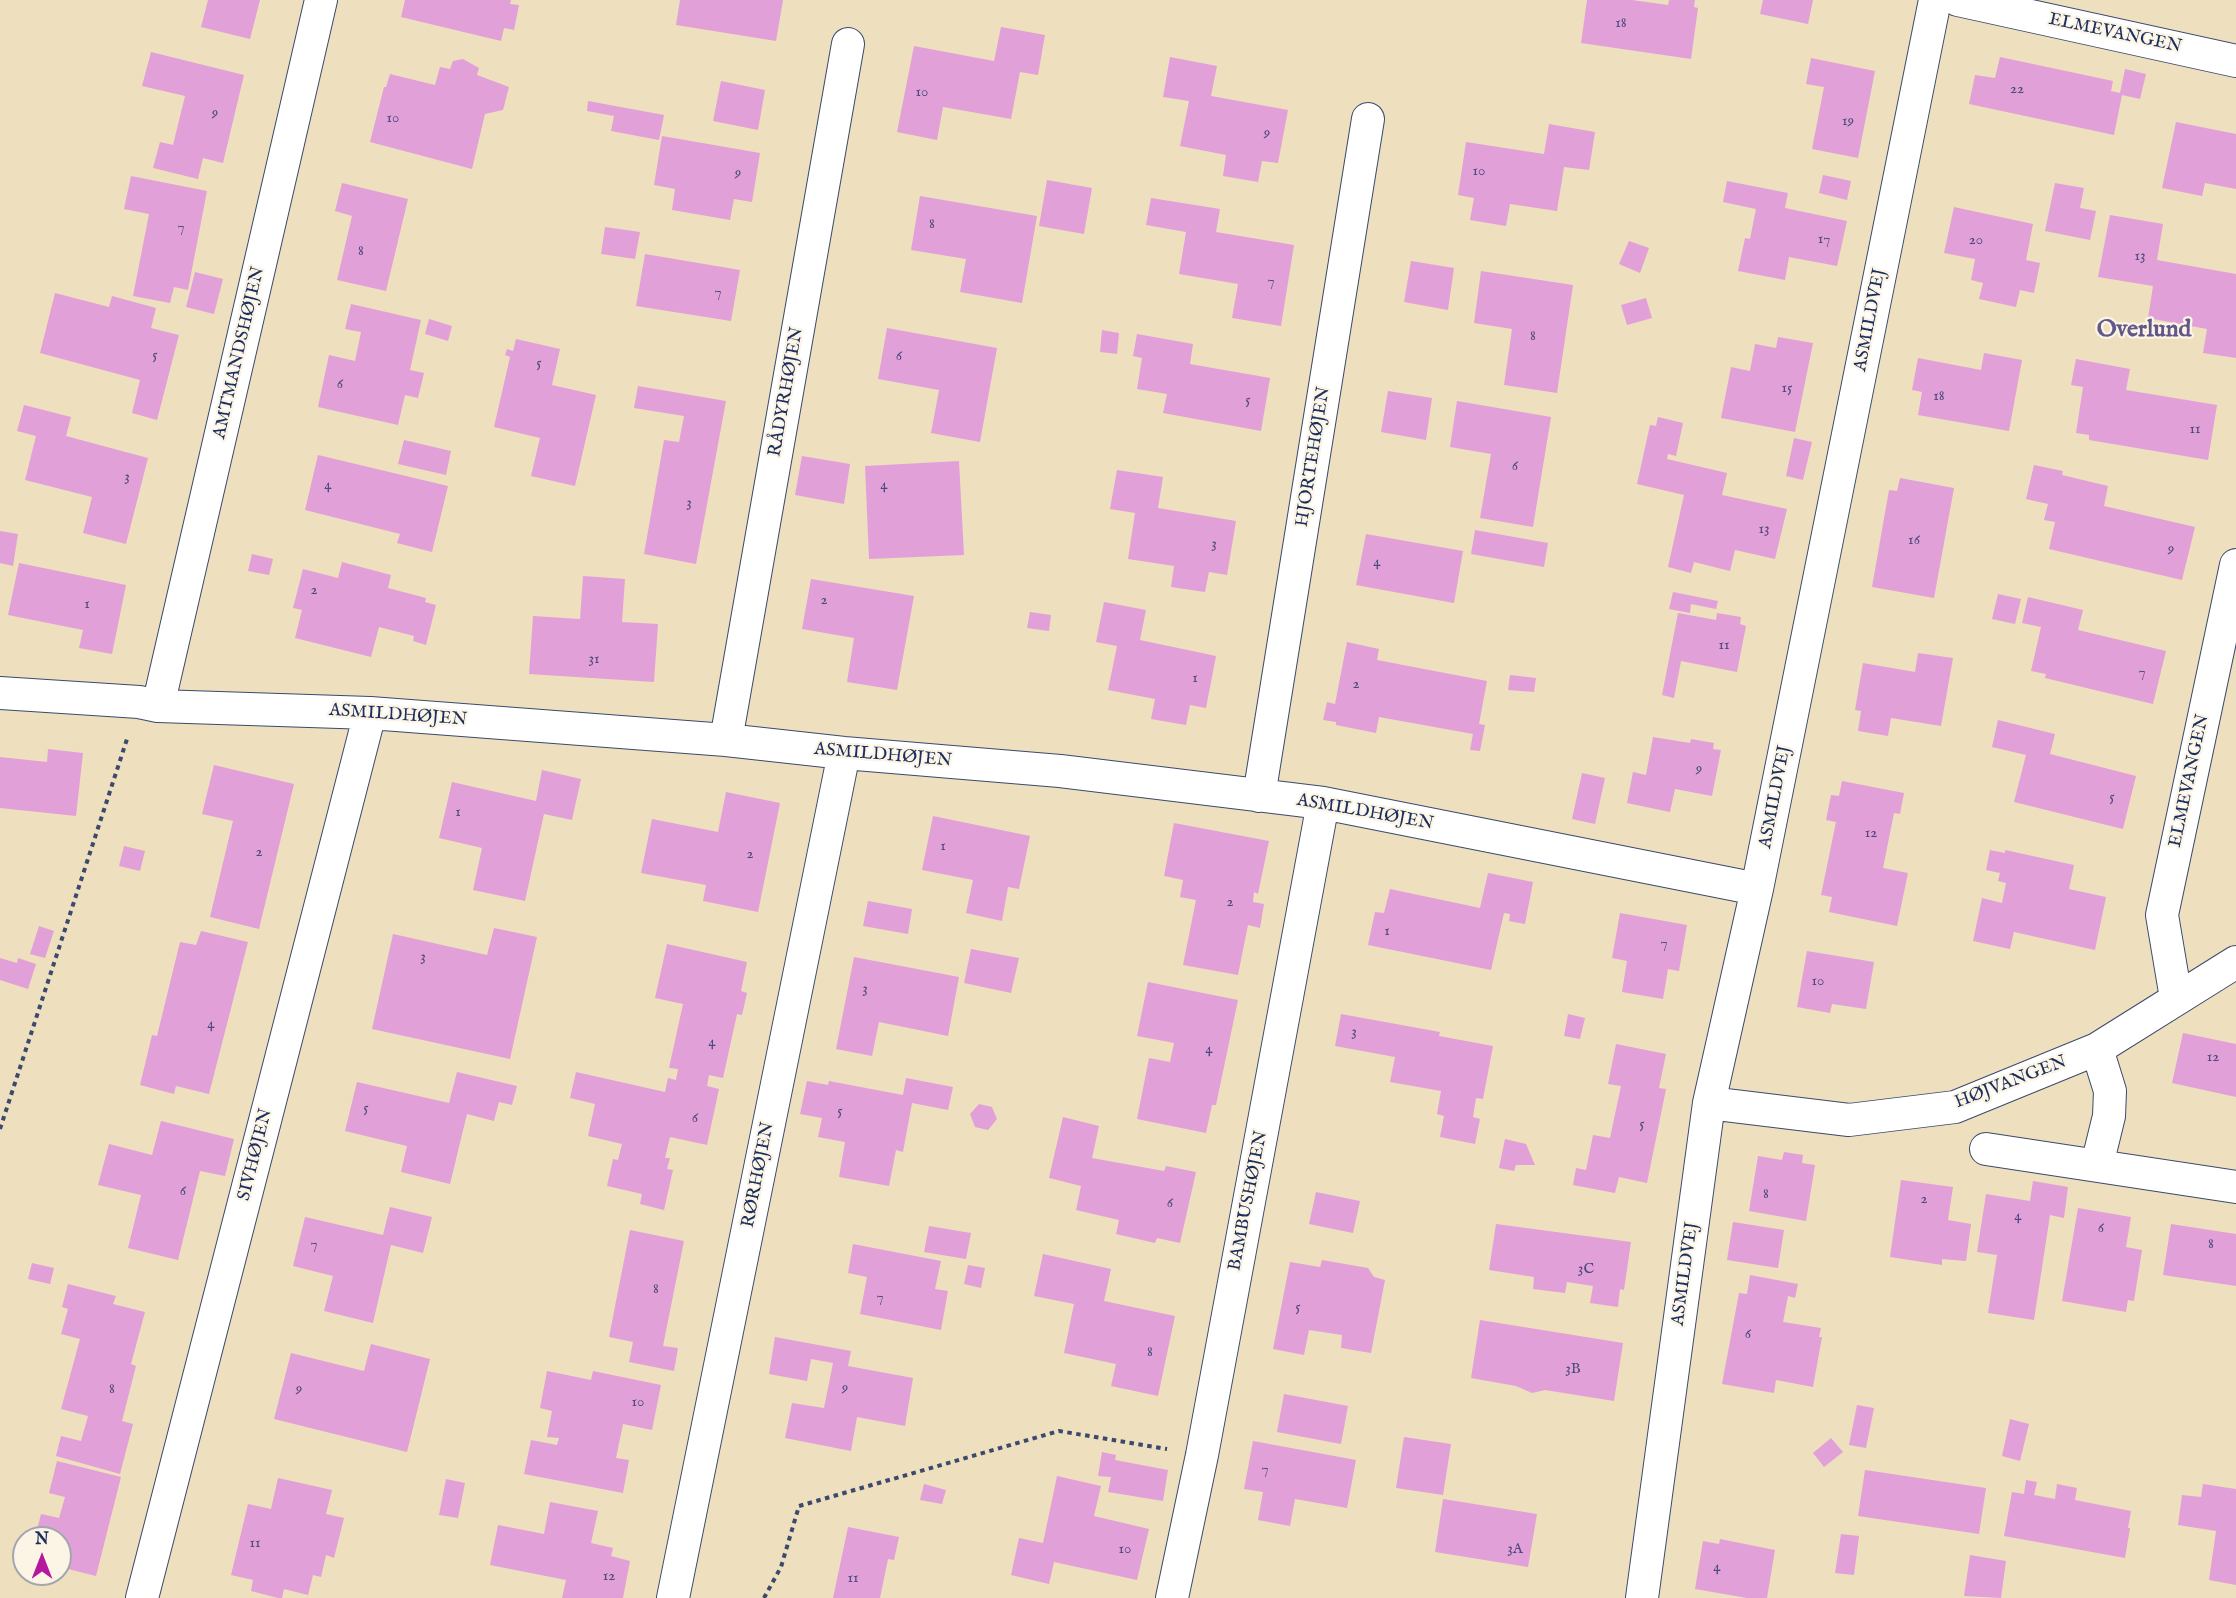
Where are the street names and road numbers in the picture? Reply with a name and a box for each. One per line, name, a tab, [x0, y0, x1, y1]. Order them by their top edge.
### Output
street label: ELMEVANGEN	[2047, 9, 2183, 59]
street label: AMTMANDSHØJEN	[210, 265, 270, 441]
street label: ASMILDVEJ	[1850, 267, 1892, 373]
street label: RÅDYRHØJEN	[765, 326, 809, 458]
street label: HJORTEHØJEN	[1292, 385, 1336, 529]
street label: ASMILDHØJEN	[328, 700, 468, 732]
street label: ELMEVANGEN	[2165, 713, 2215, 849]
street label: ASMILDHØJEN	[813, 739, 953, 773]
street label: ASMILDVEJ	[1755, 744, 1797, 850]
street label: ASMILDHØJEN	[1295, 790, 1435, 836]
street label: HØJVANGEN	[1952, 1052, 2070, 1114]
street label: SIVHØJEN	[234, 1107, 278, 1203]
street label: RØRHØJEN	[738, 1120, 780, 1230]
street label: BAMBUSHØJEN	[1225, 1129, 1273, 1273]
street label: ASMILDVEJ	[1668, 1221, 1704, 1327]

